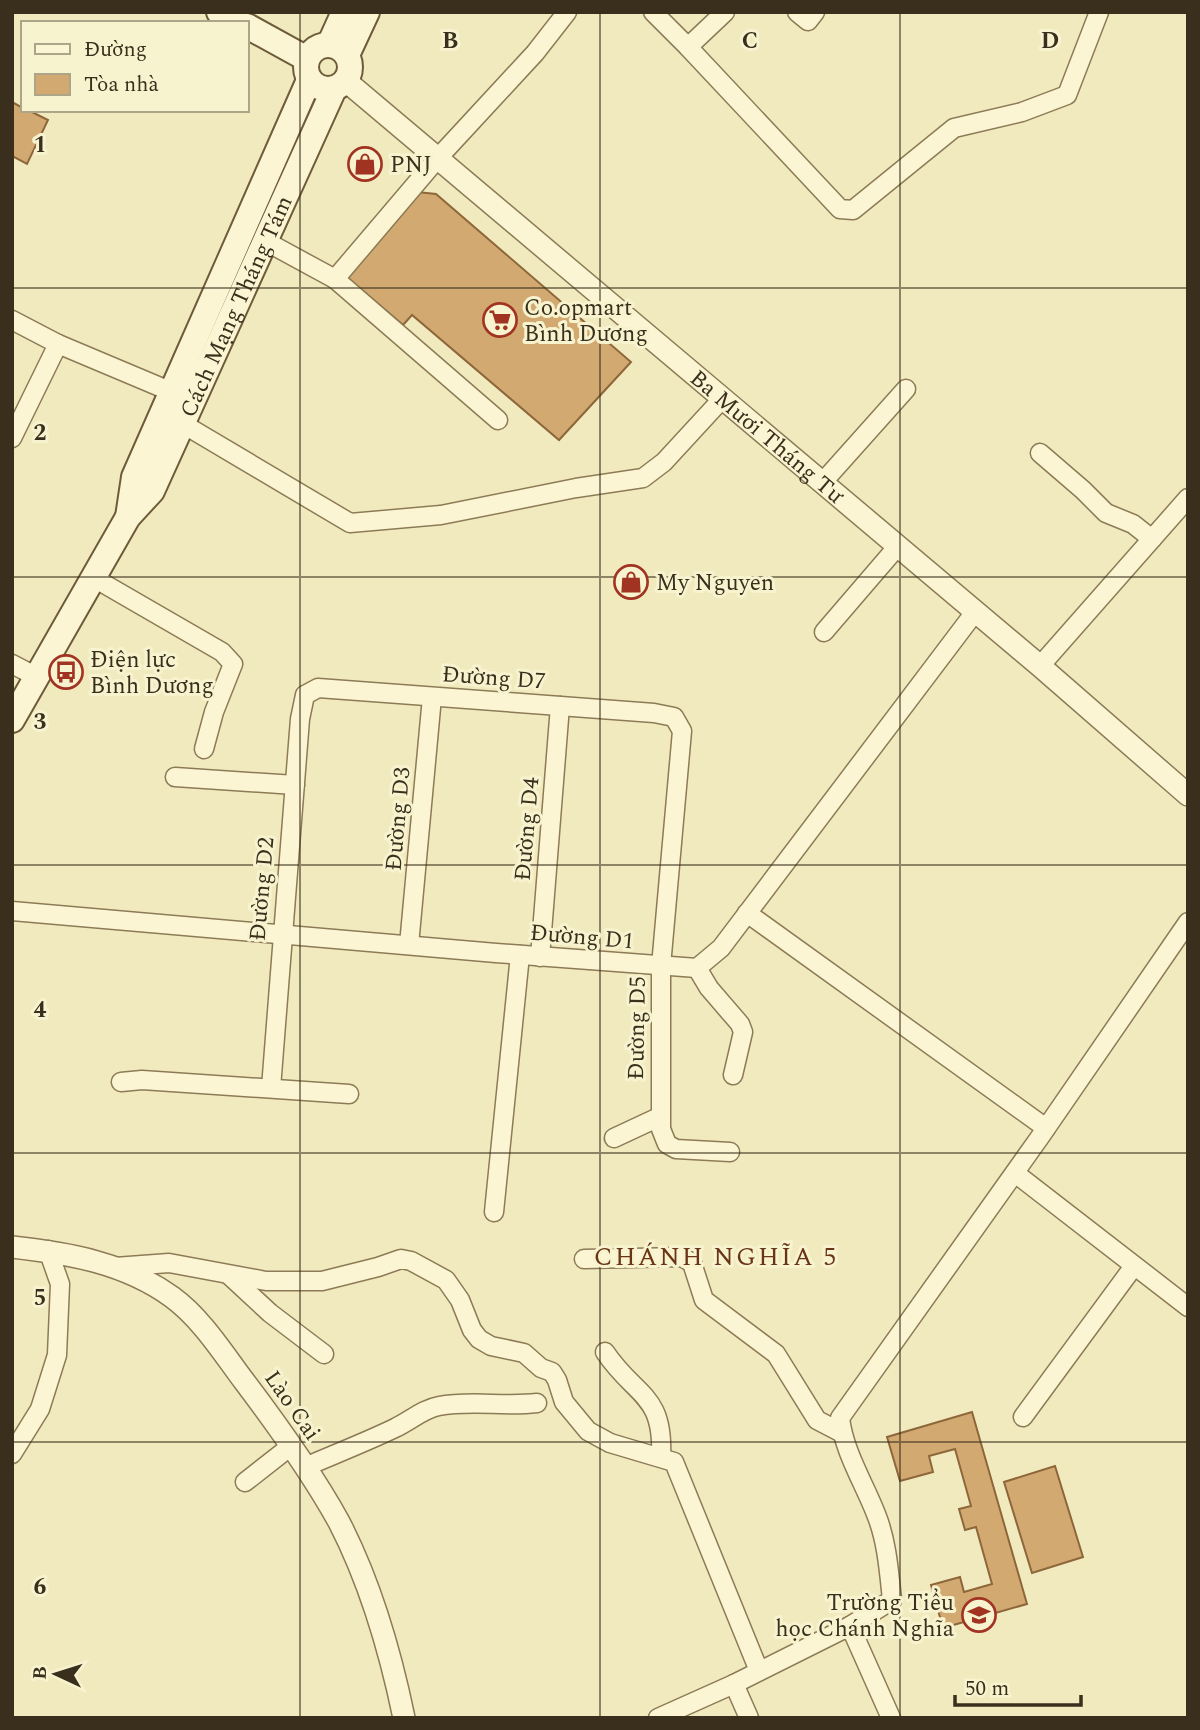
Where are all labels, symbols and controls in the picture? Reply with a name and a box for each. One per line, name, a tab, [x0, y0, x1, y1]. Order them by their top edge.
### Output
legend	[21, 21, 248, 112]
text: B	[442, 24, 458, 59]
text: C	[742, 24, 758, 59]
text: D	[1041, 24, 1059, 59]
text: Đường	[84, 34, 147, 66]
text: Tòa nhà	[84, 69, 159, 101]
text: 1	[34, 128, 46, 163]
shop icon: PNJ	[346, 145, 384, 183]
place label: PNJ	[390, 148, 432, 183]
street label: Cách Mạng Tháng Tám	[172, 190, 303, 424]
place label: Co.opmart Bình Dương	[524, 291, 648, 352]
supermarket icon: Co.opmart Bình Dương	[481, 301, 519, 339]
street label: Ba Mươi Tháng Tư	[682, 362, 852, 513]
text: 2	[34, 416, 47, 451]
shop icon: My Nguyen	[612, 563, 650, 601]
place label: My Nguyen	[656, 566, 774, 601]
place label: Điện lực Bình Dương	[90, 643, 214, 704]
bus stop icon: Điện lực Bình Dương	[47, 653, 85, 691]
street label: Đường D7	[441, 657, 547, 700]
text: 3	[34, 705, 47, 740]
street label: Đường D3	[377, 766, 420, 872]
street label: Đường D4	[506, 775, 550, 882]
street label: Đường D2	[241, 836, 284, 942]
street label: Đường D1	[529, 916, 635, 959]
street label: Đường D5	[619, 976, 656, 1080]
text: 4	[34, 993, 47, 1028]
district label: CHÁNH NGHĨA 5	[594, 1237, 838, 1277]
text: 5	[34, 1281, 46, 1316]
street label: Lào Cai	[255, 1363, 329, 1448]
text: 6	[34, 1570, 47, 1605]
place label: Trường Tiểu học Chánh Nghĩa	[775, 1586, 954, 1647]
school or university icon: Trường Tiểu học Chánh Nghĩa	[960, 1596, 998, 1634]
north arrow	[21, 1639, 91, 1709]
scale bar	[955, 1664, 1081, 1708]
text: B	[26, 1665, 55, 1681]
text: 50 m	[965, 1673, 1009, 1705]

